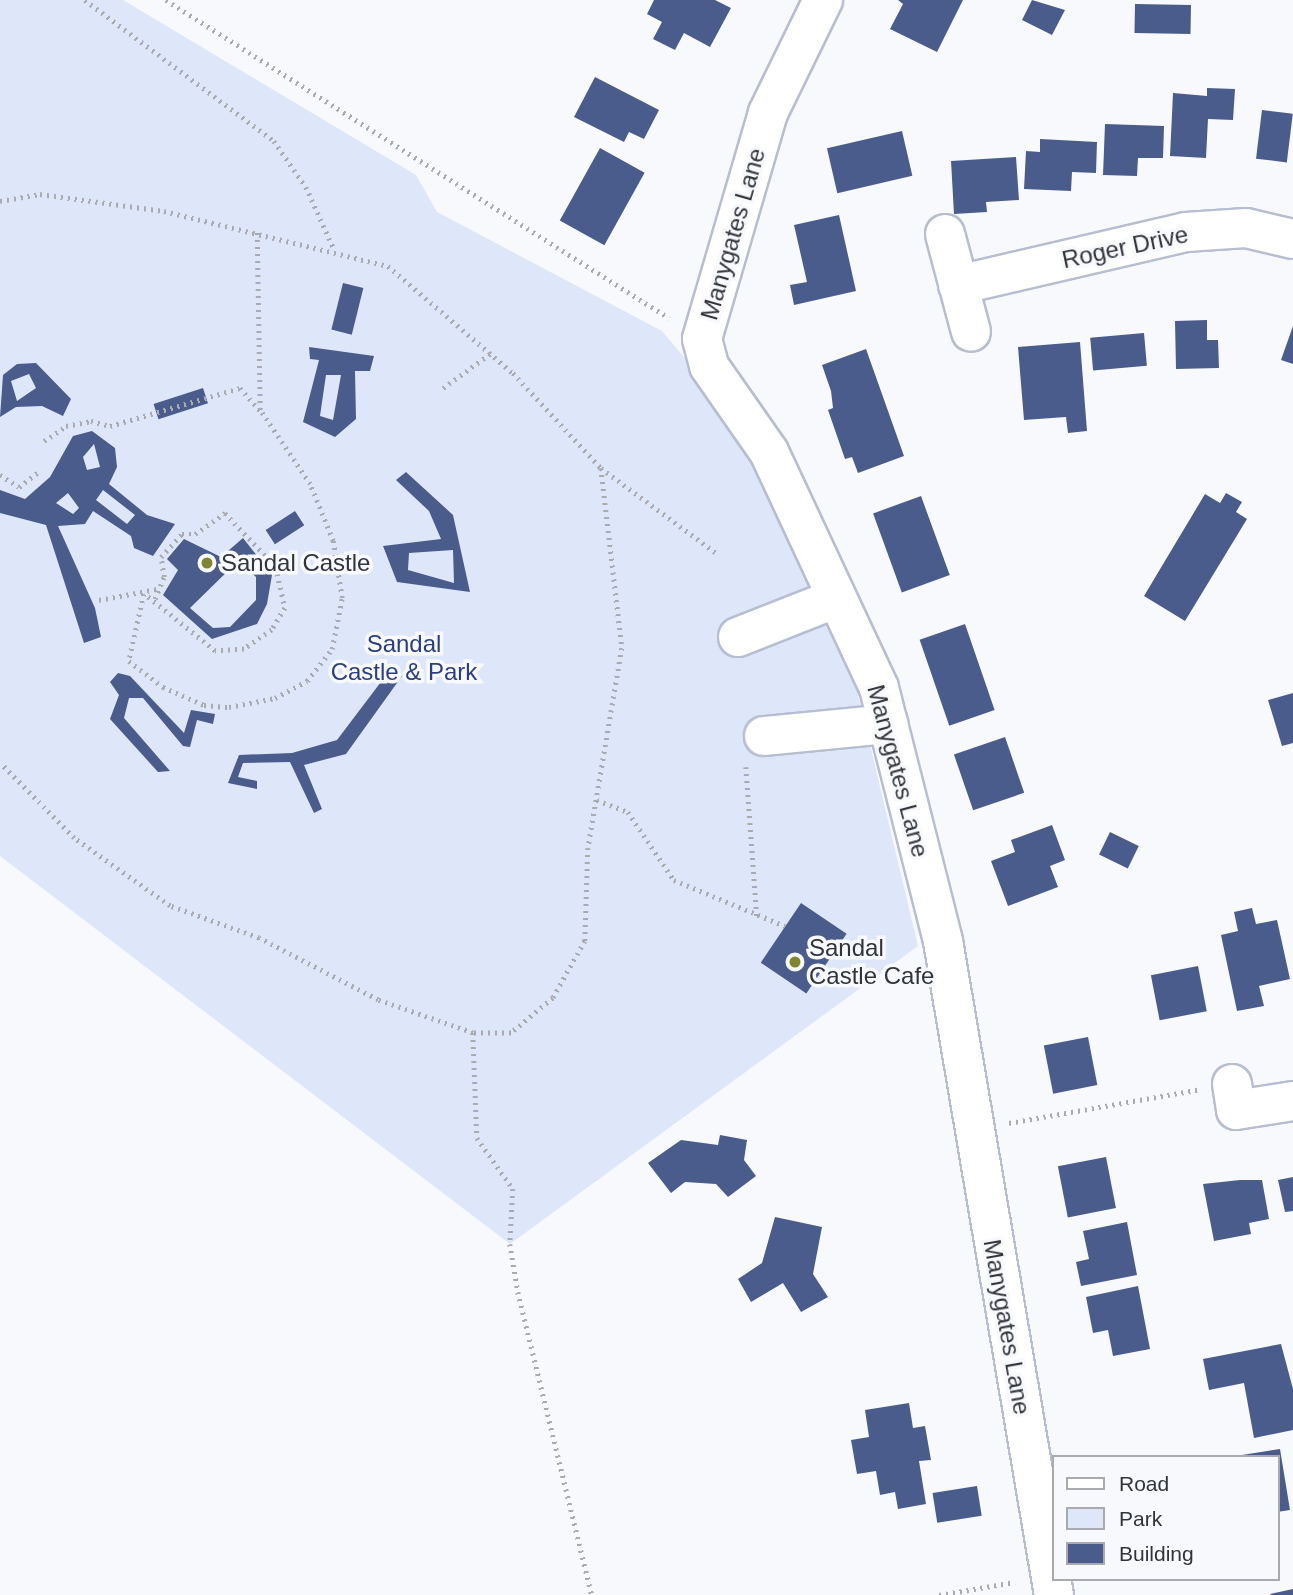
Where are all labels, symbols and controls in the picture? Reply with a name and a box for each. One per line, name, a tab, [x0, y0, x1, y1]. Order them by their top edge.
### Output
street label: Manygates Lane	[695, 145, 771, 323]
street label: Roger Drive	[1059, 220, 1191, 274]
place label: Sandal Castle	[221, 549, 370, 577]
marker: Sandal Castle	[199, 555, 215, 571]
park label: Sandal Castle & Park	[331, 630, 477, 686]
street label: Manygates Lane	[861, 682, 935, 860]
place label: Sandal Castle Cafe	[809, 934, 934, 990]
marker: Sandal Castle Cafe	[787, 954, 803, 970]
street label: Manygates Lane	[977, 1237, 1037, 1417]
legend	[1052, 1455, 1279, 1581]
text: Road	[1119, 1472, 1169, 1495]
text: Park	[1119, 1507, 1162, 1530]
text: Building	[1119, 1542, 1194, 1565]

